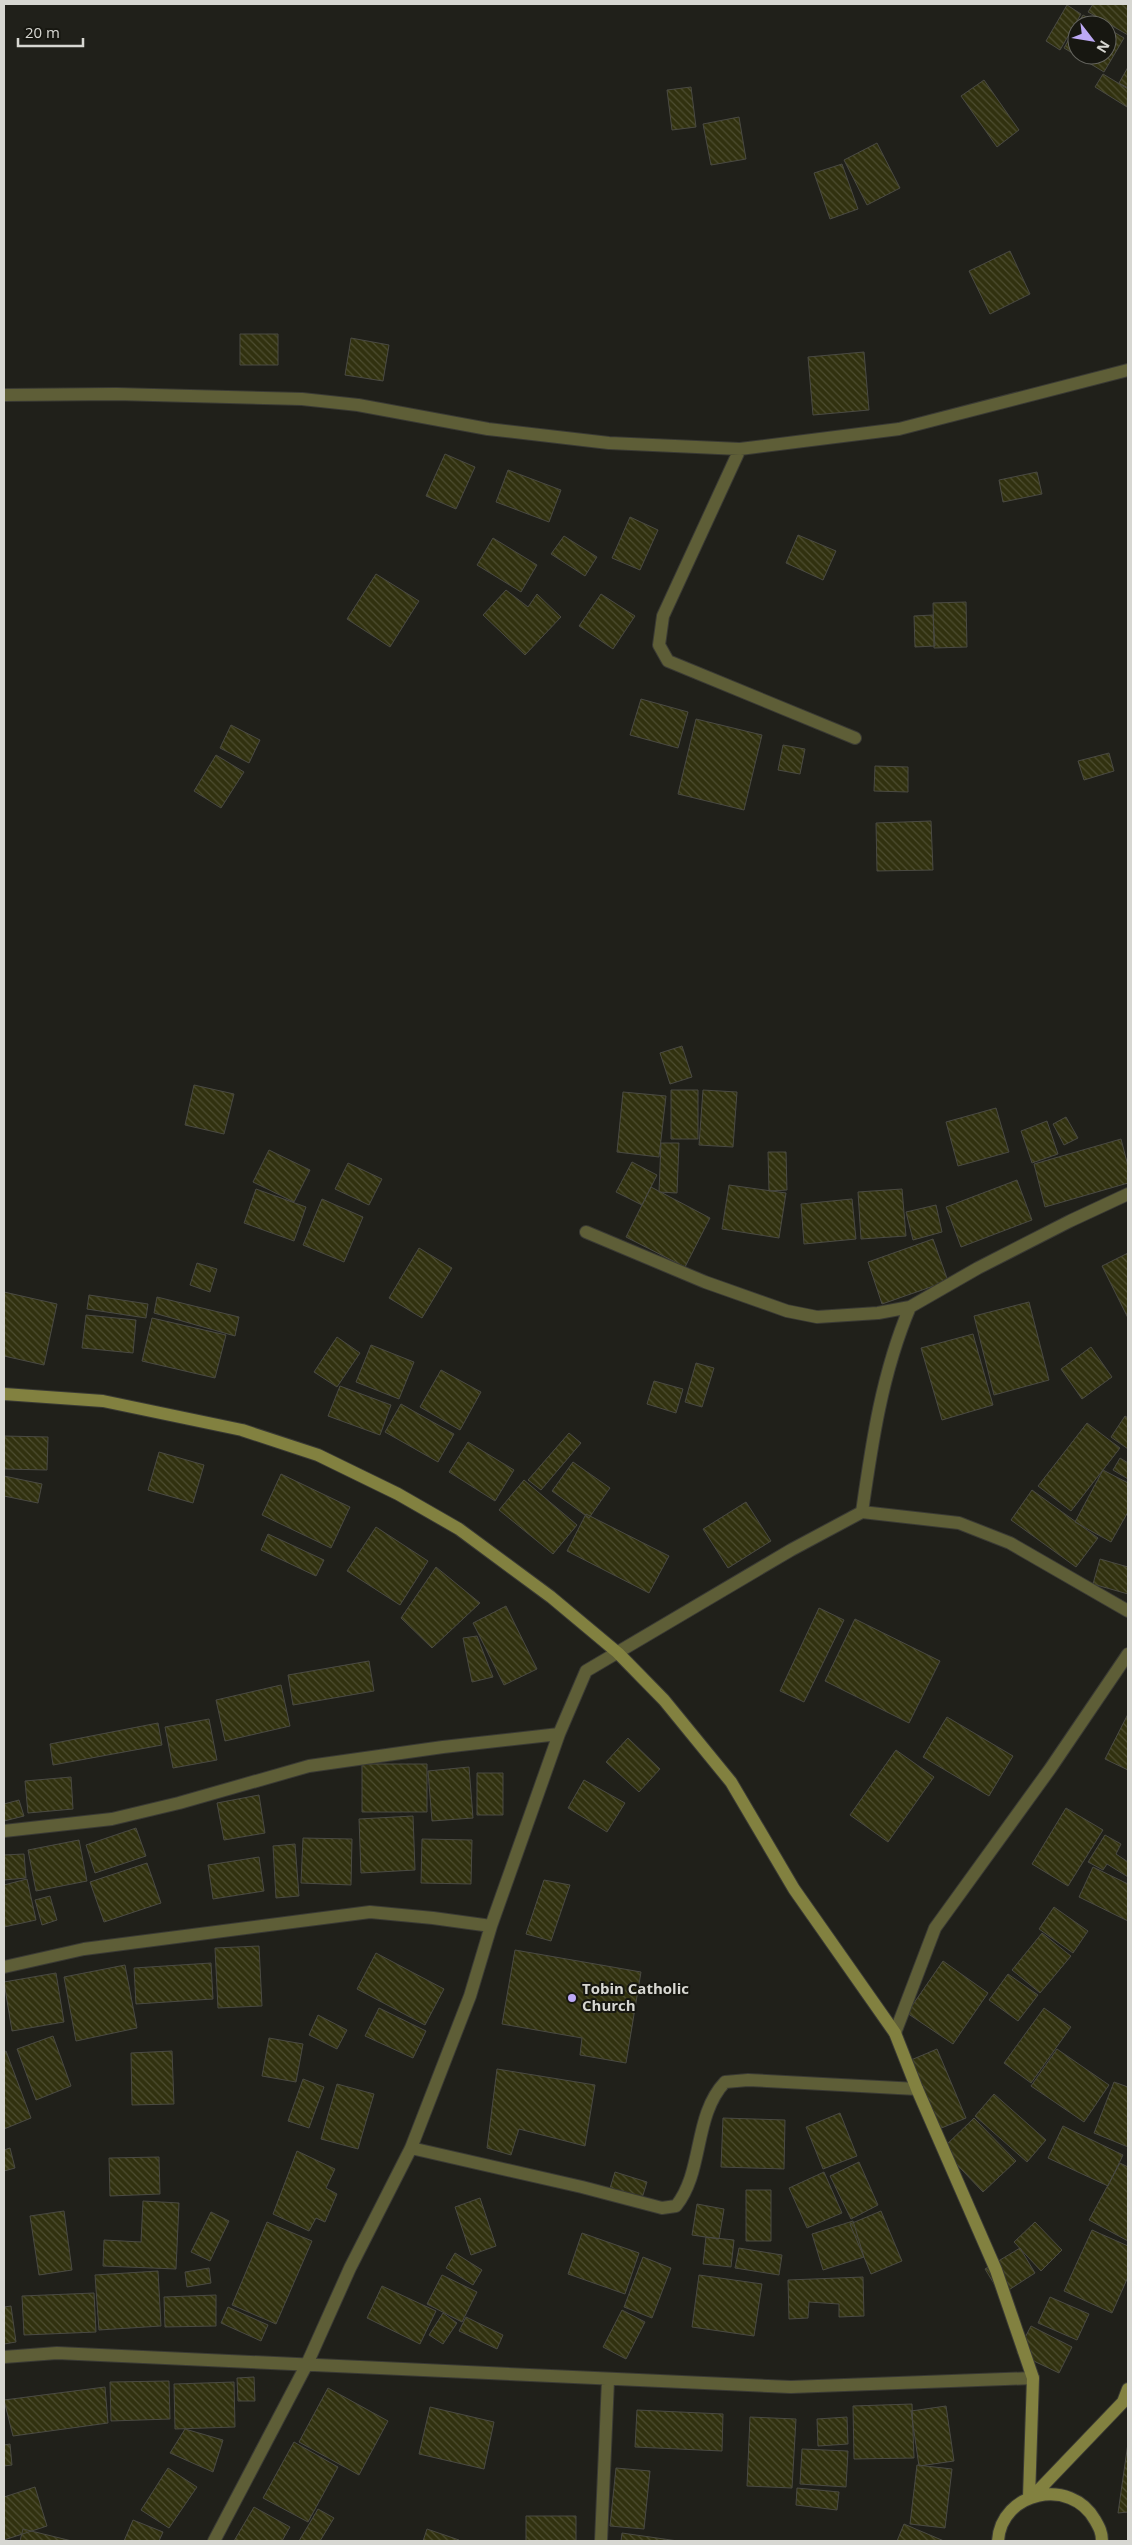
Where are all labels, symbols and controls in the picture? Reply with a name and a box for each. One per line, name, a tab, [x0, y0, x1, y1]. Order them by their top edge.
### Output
scale bar	[18, 15, 82, 47]
north arrow	[1067, 15, 1117, 65]
text: 20 m	[25, 22, 60, 42]
text: N	[1092, 37, 1115, 57]
place label: Tobin Catholic Church	[582, 1978, 689, 2015]
marker: Tobin Catholic Church	[566, 1992, 578, 2004]

